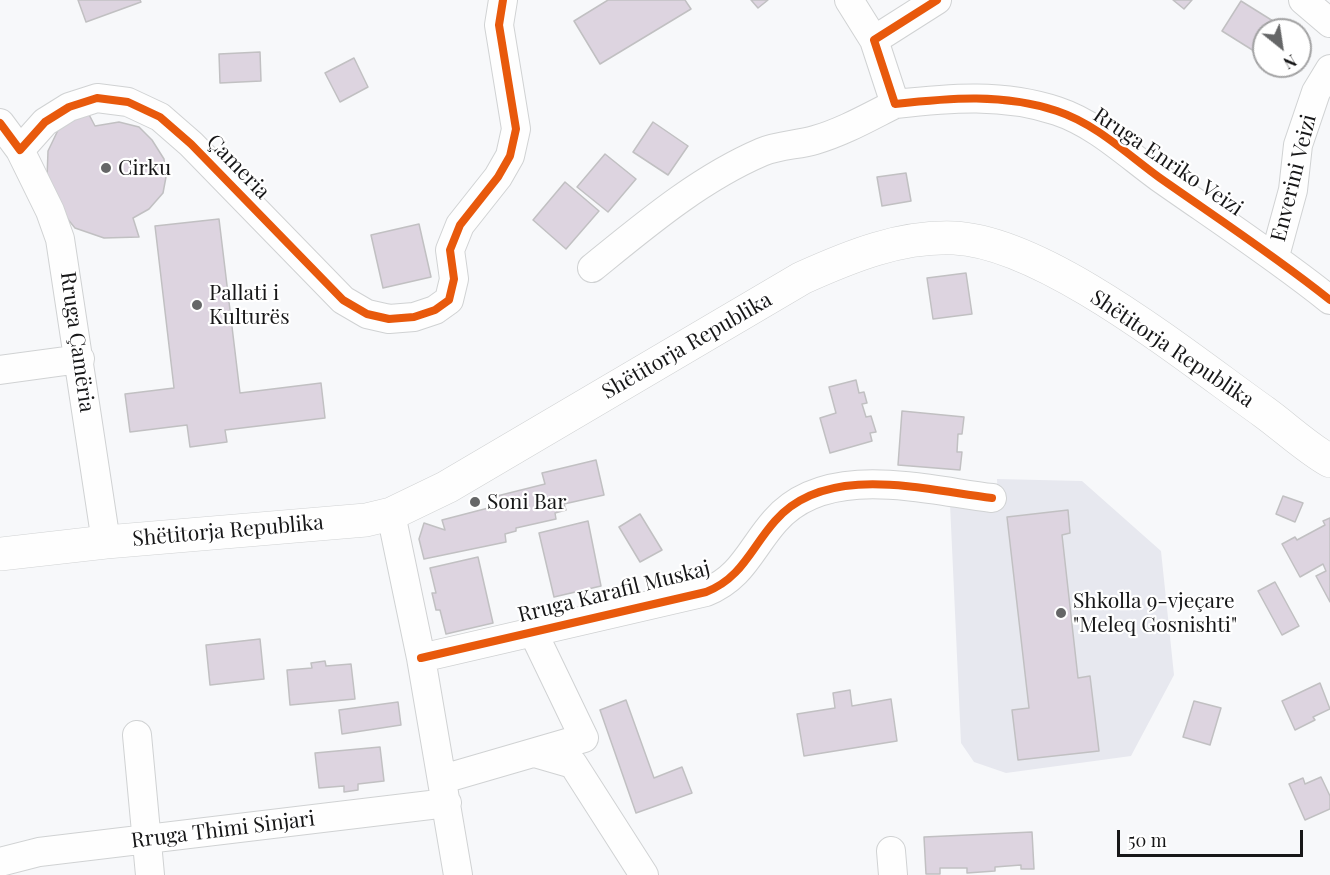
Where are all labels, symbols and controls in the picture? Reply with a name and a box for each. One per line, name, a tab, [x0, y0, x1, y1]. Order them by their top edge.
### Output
north arrow	[1252, 18, 1312, 78]
text: N	[1280, 50, 1301, 74]
street label: Rruga Enriko Veizi	[1088, 103, 1248, 221]
street label: Enverini Veizi	[1266, 112, 1322, 244]
street label: Çameria	[201, 129, 275, 205]
place label: Cirku	[118, 155, 171, 181]
marker: Cirku	[99, 161, 113, 175]
street label: Rruga Çamëria	[55, 270, 99, 414]
place label: Pallati i Kulturës	[209, 280, 290, 330]
street label: Shëtitorja Republika	[1085, 285, 1259, 413]
street label: Shëtitorja Republika	[598, 287, 776, 405]
marker: Pallati i Kulturës	[190, 298, 204, 312]
place label: Soni Bar	[487, 489, 567, 515]
marker: Soni Bar	[468, 495, 482, 509]
street label: Shëtitorja Republika	[131, 510, 325, 552]
street label: Rruga Karafil Muskaj	[515, 556, 713, 628]
place label: Shkolla 9-vjeçare "Meleq Gosnishti"	[1073, 588, 1237, 638]
marker: Shkolla 9-vjeçare "Meleq Gosnishti"	[1054, 606, 1068, 620]
street label: Rruga Thimi Sinjari	[130, 806, 316, 854]
scale bar	[1120, 818, 1306, 856]
text: 50 m	[1128, 828, 1167, 852]

